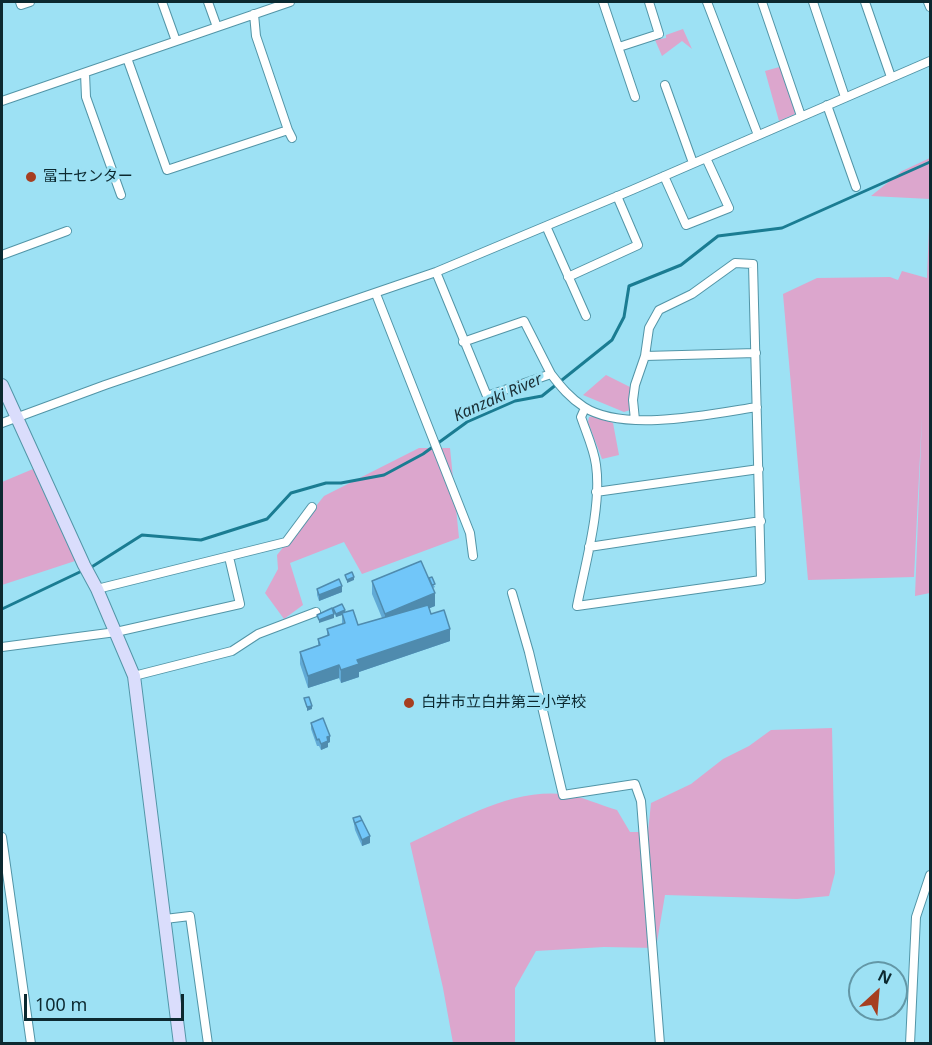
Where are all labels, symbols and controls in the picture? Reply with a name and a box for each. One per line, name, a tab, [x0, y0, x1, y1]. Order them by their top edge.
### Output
place label: 冨士センター	[43, 168, 133, 186]
marker: 冨士センター	[24, 170, 38, 184]
water label: Kanzaki River	[451, 370, 545, 426]
place label: 白井市立白井第三小学校	[421, 694, 586, 712]
marker: 白井市立白井第三小学校	[402, 696, 416, 710]
north arrow	[848, 961, 908, 1021]
text: N	[874, 964, 896, 989]
scale bar	[27, 982, 188, 1020]
text: 100 m	[35, 992, 87, 1016]

